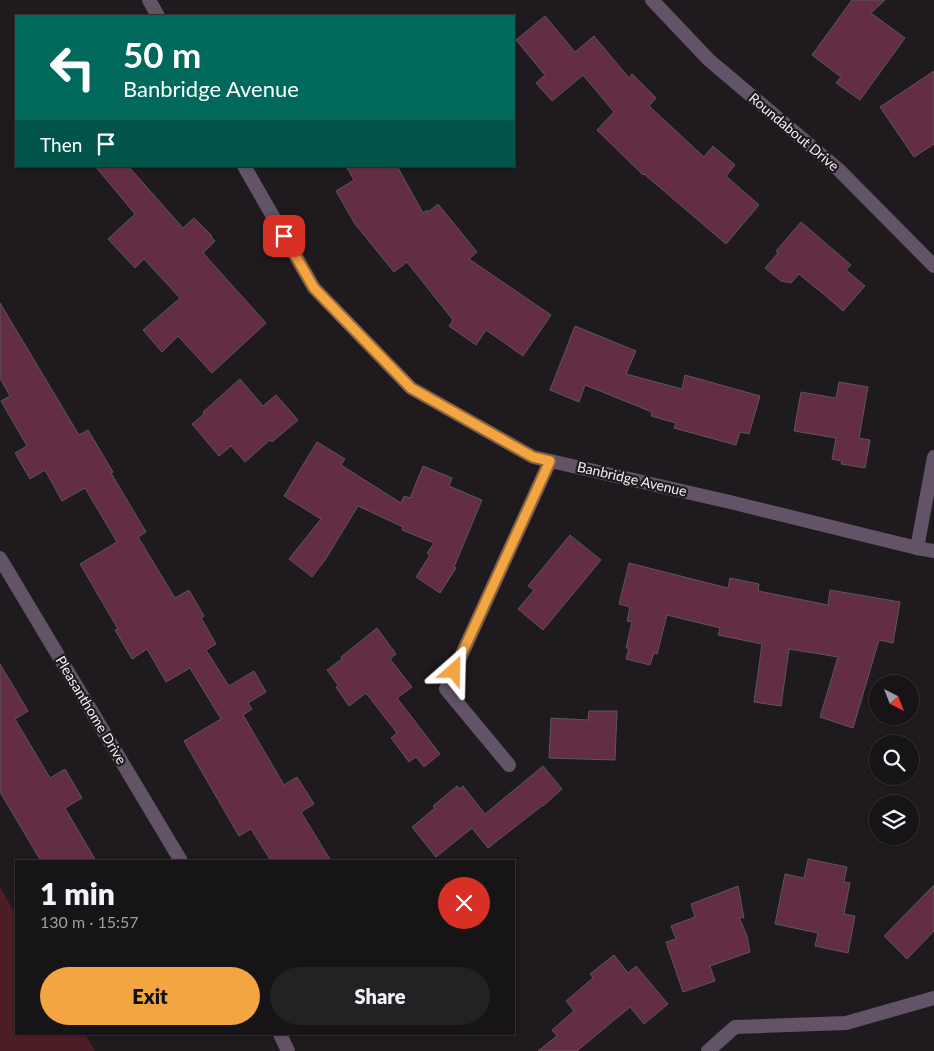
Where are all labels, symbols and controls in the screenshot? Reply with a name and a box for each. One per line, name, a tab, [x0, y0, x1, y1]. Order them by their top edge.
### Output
text: 50 m	[123, 33, 201, 75]
icon: left	[40, 35, 105, 100]
text: Banbridge Avenue	[123, 75, 299, 102]
street label: Roundabout Drive	[746, 89, 843, 174]
icon: arrive	[92, 130, 120, 158]
text: Then	[40, 133, 82, 156]
pin	[263, 215, 305, 257]
icon: arrive	[270, 222, 298, 250]
street label: Banbridge Avenue	[576, 458, 689, 499]
position arrow	[427, 644, 479, 696]
street label: Pleasanthome Drive	[52, 652, 130, 767]
north arrow	[869, 675, 919, 725]
map controls	[869, 675, 919, 845]
button: search	[869, 735, 919, 785]
button: layers	[869, 795, 919, 845]
text: 1 min	[40, 875, 115, 911]
button: close	[438, 877, 490, 929]
text: 130 m · 15:57	[40, 912, 139, 931]
button: Exit	[40, 967, 260, 1025]
button: Share	[270, 967, 490, 1025]

